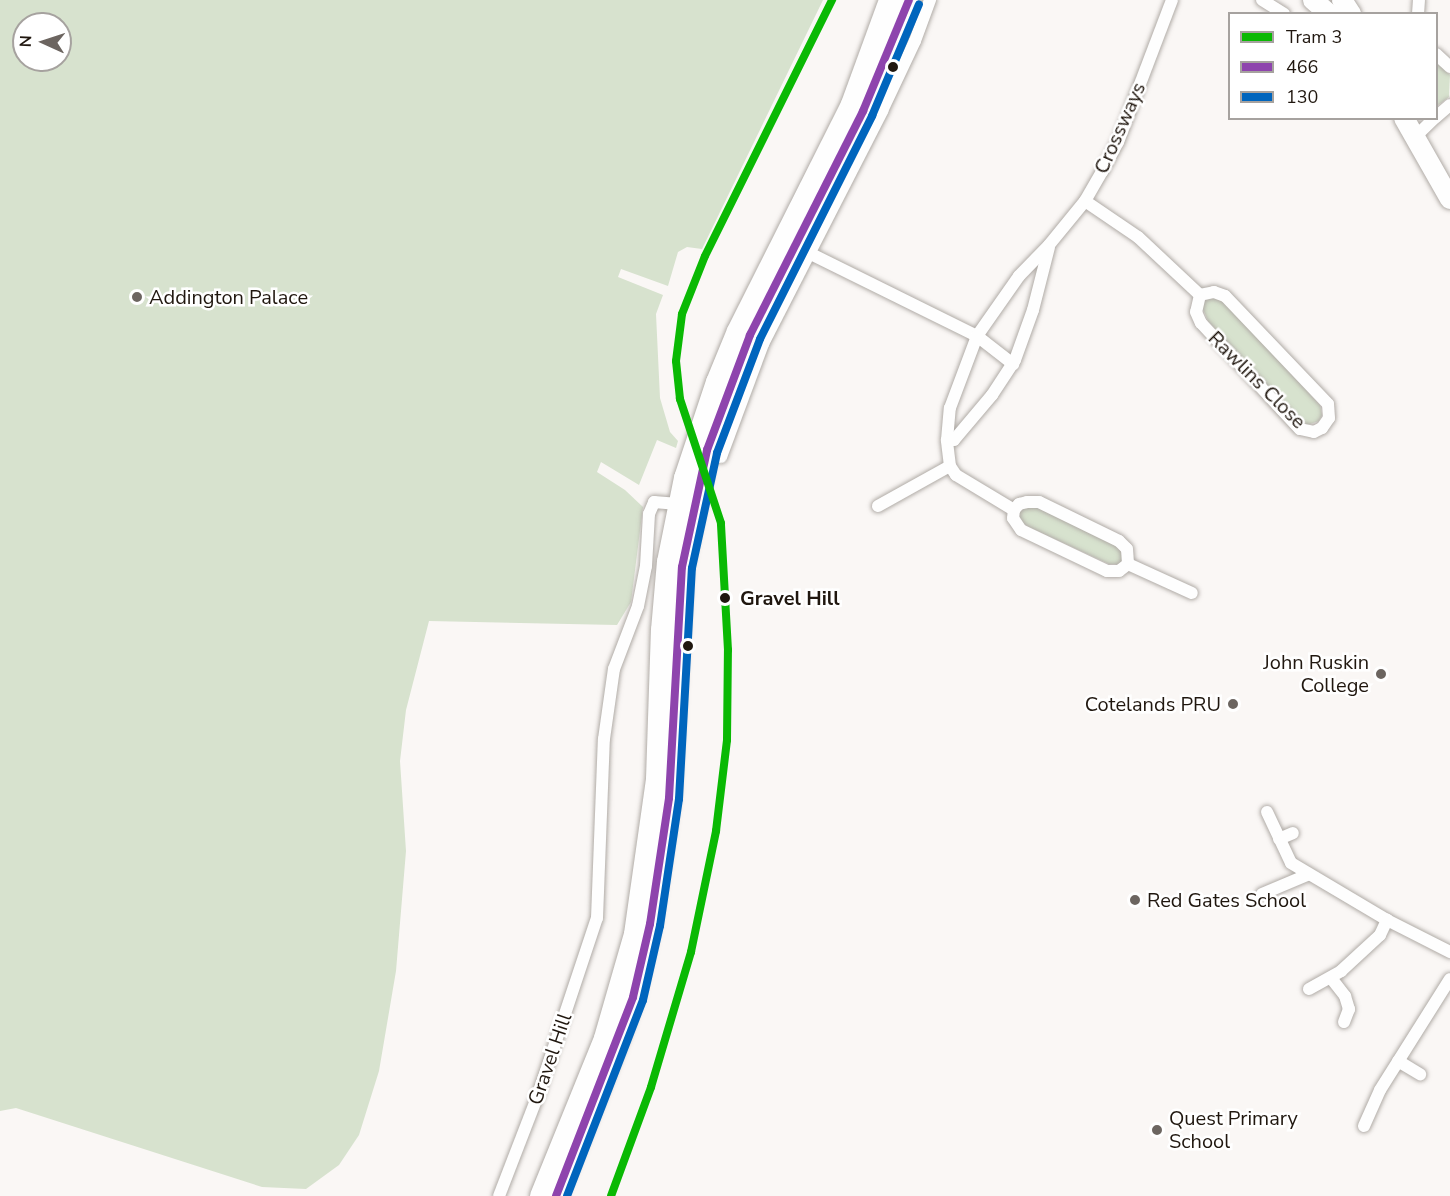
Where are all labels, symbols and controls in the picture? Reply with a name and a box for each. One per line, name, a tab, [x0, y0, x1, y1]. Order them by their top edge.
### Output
north arrow	[12, 12, 72, 72]
legend	[1228, 12, 1438, 120]
text: Tram 3	[1286, 25, 1342, 49]
text: N	[15, 35, 37, 48]
text: 466	[1286, 55, 1318, 79]
unlabelled marker	[887, 61, 899, 73]
street label: Crossways	[1089, 79, 1151, 177]
text: 130	[1286, 85, 1318, 109]
place label: Addington Palace	[149, 285, 308, 309]
marker: Addington Palace	[130, 290, 144, 304]
street label: Rawlins Close	[1203, 326, 1311, 434]
place label: Gravel Hill	[740, 586, 840, 610]
marker: Gravel Hill	[715, 588, 735, 608]
unlabelled marker	[682, 640, 694, 652]
place label: John Ruskin College	[1263, 650, 1369, 697]
marker: John Ruskin College	[1374, 667, 1388, 681]
place label: Cotelands PRU	[1085, 692, 1221, 716]
marker: Cotelands PRU	[1226, 697, 1240, 711]
place label: Red Gates School	[1147, 888, 1306, 912]
marker: Red Gates School	[1128, 893, 1142, 907]
street label: Gravel Hill	[523, 1010, 577, 1108]
place label: Quest Primary School	[1169, 1106, 1298, 1153]
marker: Quest Primary School	[1150, 1123, 1164, 1137]

